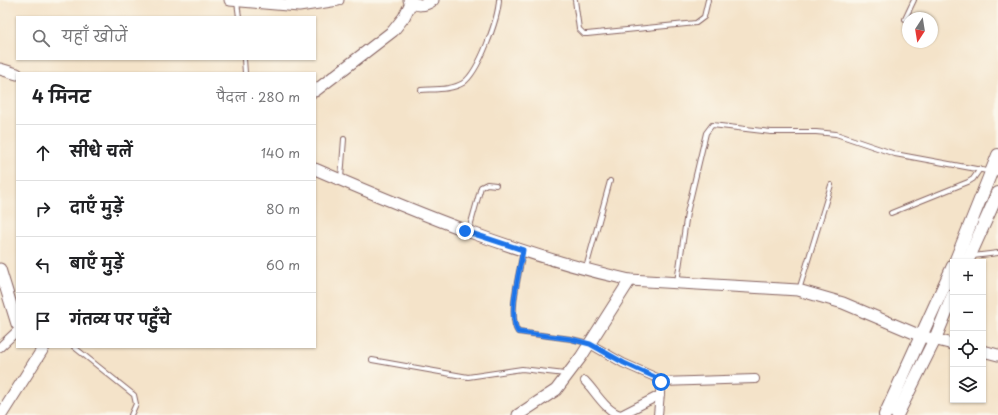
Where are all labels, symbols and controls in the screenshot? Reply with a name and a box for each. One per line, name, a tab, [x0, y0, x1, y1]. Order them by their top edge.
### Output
north arrow	[902, 12, 938, 48]
search box	[16, 16, 316, 60]
text: यहाँ खोजें	[62, 24, 128, 47]
icon: search	[30, 27, 52, 49]
text: 4 मिनट	[32, 83, 90, 109]
text: पैदल · 280 m	[216, 87, 300, 106]
text: सीधे चलें	[70, 139, 132, 162]
icon: ahead	[32, 142, 54, 164]
text: 140 m	[261, 143, 300, 162]
text: दाएँ मुड़ें	[70, 195, 123, 218]
icon: right	[32, 198, 54, 220]
text: 80 m	[266, 199, 300, 218]
route end	[456, 222, 474, 240]
text: बाएँ मुड़ें	[70, 251, 124, 274]
icon: left	[32, 254, 54, 276]
text: 60 m	[266, 255, 300, 274]
map controls	[950, 259, 986, 403]
button: +	[950, 259, 986, 295]
button: −	[950, 295, 986, 331]
text: गंतव्य पर पहुँचे	[70, 307, 171, 330]
icon: arrive	[32, 310, 54, 332]
button: locate	[950, 331, 986, 367]
button: layers	[950, 367, 986, 403]
route start	[652, 373, 670, 391]

